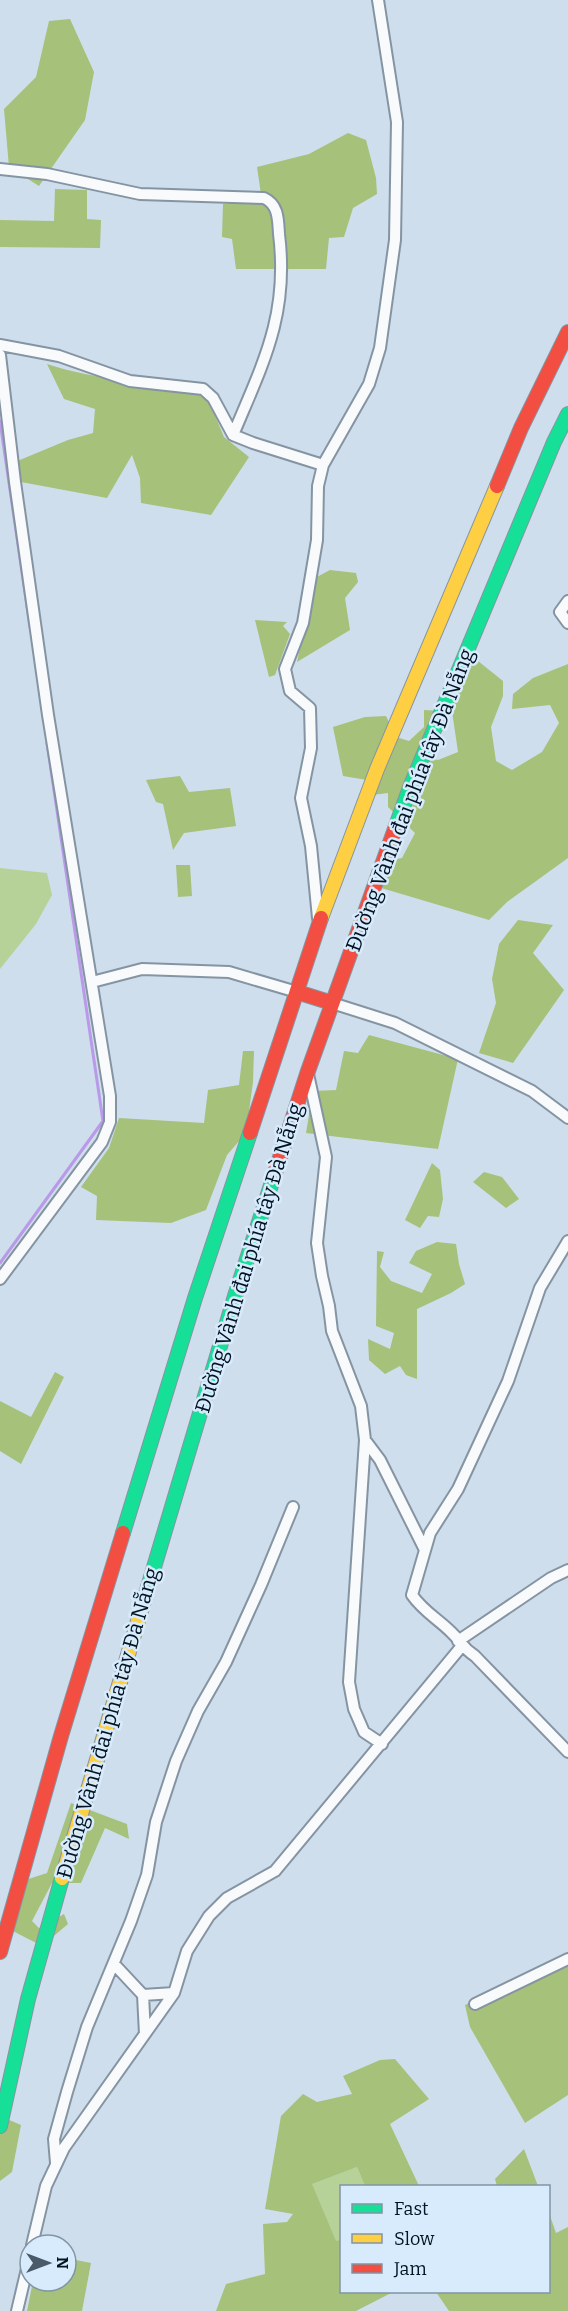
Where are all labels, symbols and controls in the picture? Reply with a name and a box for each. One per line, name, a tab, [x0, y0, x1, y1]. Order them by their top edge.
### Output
street label: Đường Vành đai phía tây Đà Nẵng	[340, 645, 480, 955]
street label: Đường Vành đai phía tây Đà Nẵng	[189, 1100, 309, 1416]
street label: Đường Vành đai phía tây Đà Nẵng	[51, 1564, 165, 1882]
legend	[340, 2185, 550, 2293]
text: Fast	[394, 2198, 429, 2220]
text: Slow	[394, 2228, 435, 2250]
north arrow	[18, 2233, 78, 2293]
text: N	[53, 2257, 72, 2269]
text: Jam	[393, 2258, 427, 2280]

